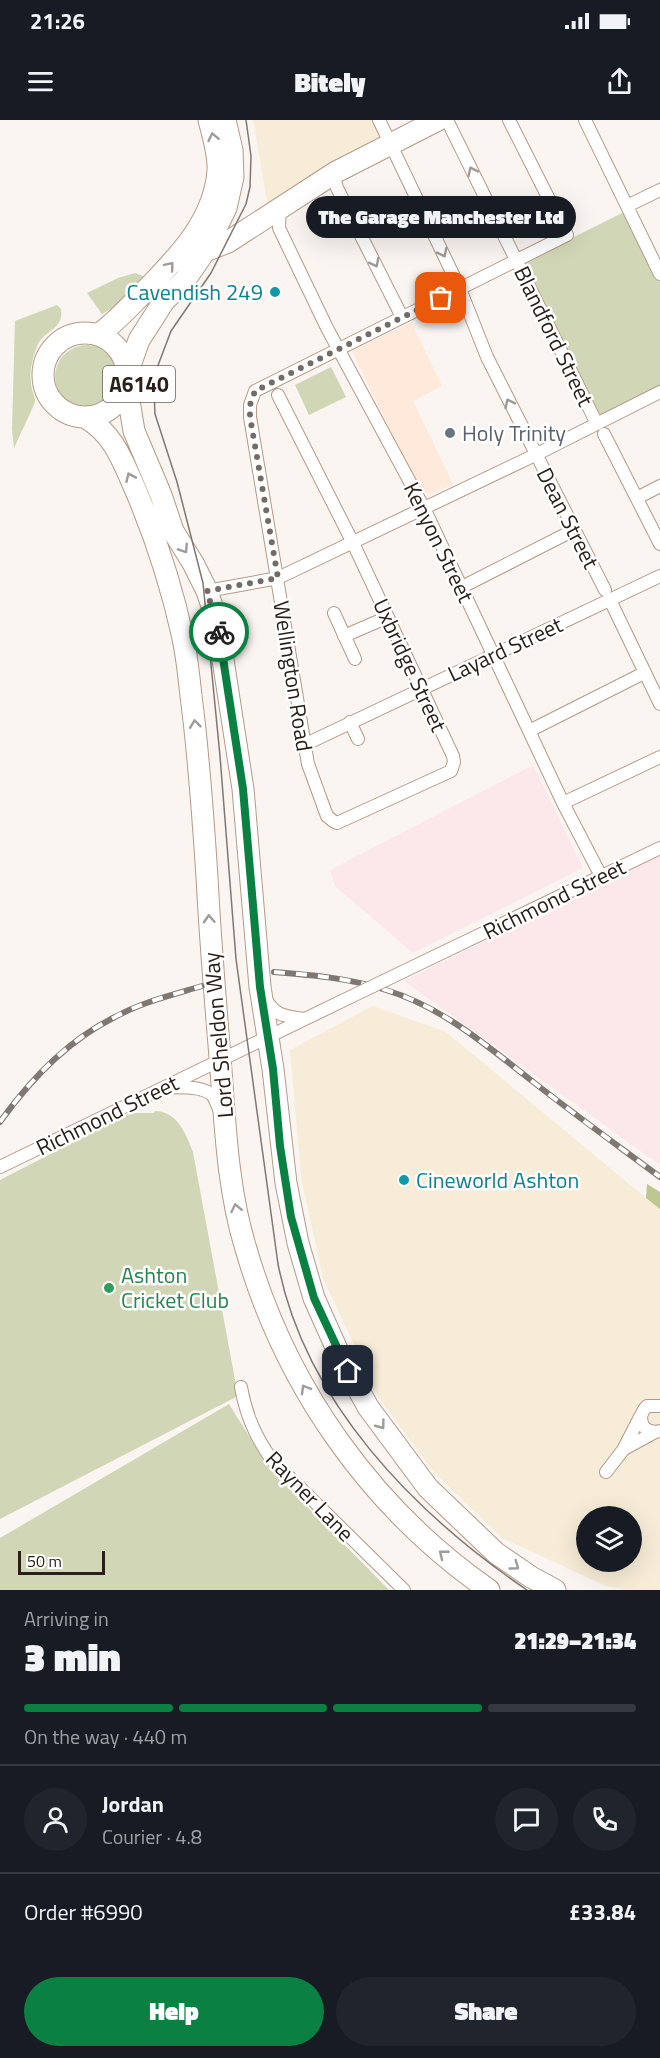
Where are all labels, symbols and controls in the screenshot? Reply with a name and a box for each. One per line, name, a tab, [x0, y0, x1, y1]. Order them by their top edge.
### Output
text: 21:26	[30, 4, 85, 38]
text: Bitely	[294, 61, 366, 102]
icon: menu	[24, 65, 57, 98]
icon: share	[603, 65, 636, 98]
one-way arrow	[207, 132, 220, 142]
one-way arrow	[467, 166, 479, 177]
callout: The Garage Manchester Ltd	[306, 196, 576, 238]
text: The Garage Manchester Ltd	[318, 201, 564, 232]
one-way arrow	[435, 246, 447, 257]
one-way arrow	[368, 256, 379, 267]
street label: Blandford Street	[505, 260, 603, 412]
one-way arrow	[163, 262, 174, 273]
pin	[415, 272, 466, 323]
place label: Cavendish 249	[127, 275, 263, 309]
icon: bag	[424, 281, 457, 314]
marker: Cavendish 249	[268, 285, 282, 299]
road number: A6140	[103, 366, 175, 402]
one-way arrow	[505, 398, 517, 409]
place label: Holy Trinity	[462, 416, 566, 450]
marker: Holy Trinity	[443, 426, 457, 440]
street label: Dean Street	[528, 461, 608, 575]
one-way arrow	[125, 472, 137, 483]
street label: Kenyon Street	[395, 476, 483, 608]
one-way arrow	[177, 542, 188, 553]
street label: Uxbridge Street	[364, 593, 456, 738]
street label: Wellington Road	[264, 598, 322, 754]
courier	[189, 602, 249, 662]
street label: Layard Street	[442, 607, 568, 690]
icon: bike	[203, 616, 236, 649]
one-way arrow	[189, 720, 202, 729]
street label: Richmond Street	[477, 850, 631, 948]
one-way arrow	[203, 914, 216, 923]
street label: Lord Sheldon Way	[194, 950, 242, 1119]
street label: Richmond Street	[30, 1066, 184, 1164]
place label: Cineworld Ashton	[416, 1163, 579, 1197]
marker: Cineworld Ashton	[397, 1173, 411, 1187]
one-way arrow	[231, 1203, 244, 1213]
place label: Ashton Cricket Club	[121, 1258, 229, 1317]
marker: Ashton Cricket Club	[102, 1281, 116, 1295]
pin	[322, 1345, 373, 1396]
icon: home	[331, 1354, 364, 1387]
one-way arrow	[301, 1385, 313, 1395]
one-way arrow	[374, 1418, 385, 1429]
street label: Rayner Lane	[258, 1443, 362, 1549]
map controls	[576, 1506, 642, 1572]
button: layers	[576, 1506, 642, 1572]
scale bar	[18, 1548, 105, 1576]
text: 50 m	[27, 1549, 62, 1573]
one-way arrow	[438, 1551, 449, 1562]
one-way arrow	[508, 1559, 519, 1570]
text: Arriving in	[24, 1603, 109, 1634]
text: 21:29–21:34	[514, 1624, 636, 1658]
text: 3 min	[24, 1627, 121, 1686]
text: On the way · 440 m	[24, 1721, 187, 1752]
text: Jordan	[102, 1787, 164, 1821]
button: person	[24, 1788, 87, 1851]
button: chat	[495, 1788, 558, 1851]
button: phone	[573, 1788, 636, 1851]
text: Courier · 4.8	[102, 1821, 202, 1852]
text: Order #6990	[24, 1895, 143, 1929]
text: £33.84	[569, 1895, 636, 1929]
button: Help	[24, 1977, 324, 2046]
button: Share	[336, 1977, 636, 2046]

